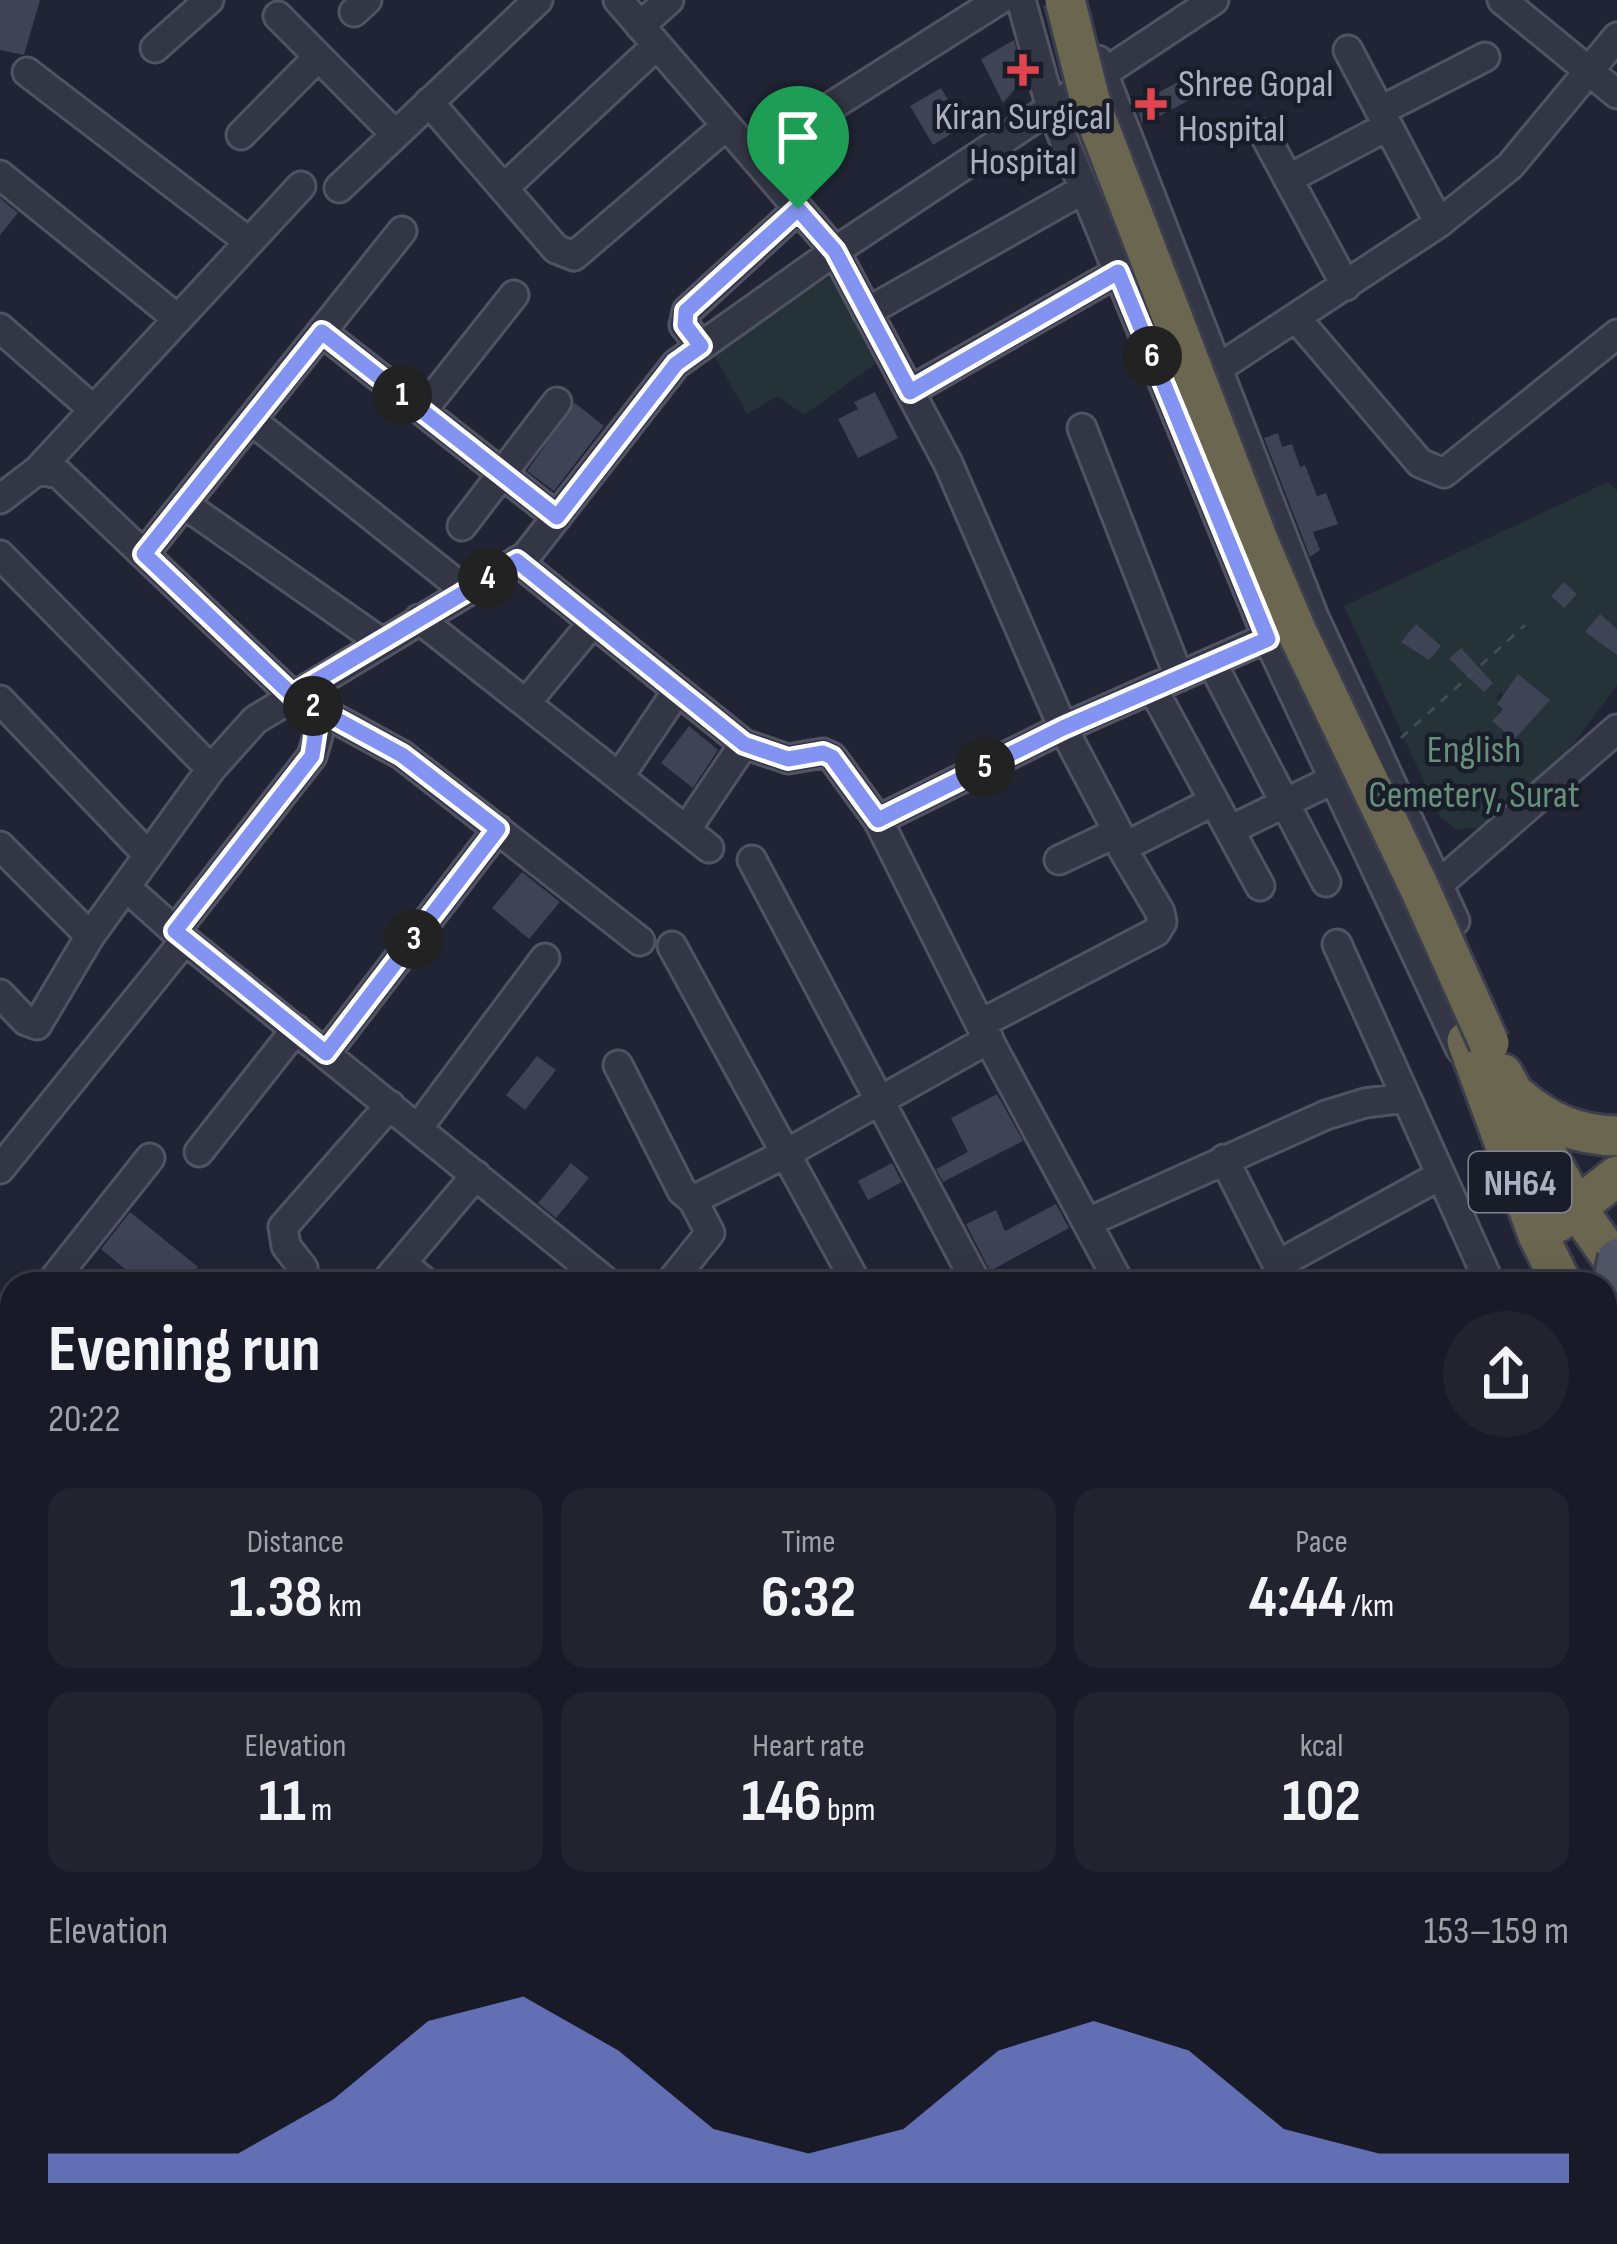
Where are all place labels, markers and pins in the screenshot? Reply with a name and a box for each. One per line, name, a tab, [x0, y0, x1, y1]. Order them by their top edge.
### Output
marker: Kiran Surgical Hospital	[1007, 54, 1039, 86]
place label: Shree Gopal Hospital	[1178, 61, 1334, 153]
pin	[747, 86, 849, 209]
marker: Shree Gopal Hospital	[1135, 88, 1167, 120]
place label: Kiran Surgical Hospital	[935, 94, 1111, 186]
pin: 6	[1122, 326, 1182, 386]
pin: 1	[372, 365, 432, 425]
pin: 4	[458, 548, 518, 608]
pin: 2	[283, 676, 343, 736]
pin: 5	[955, 737, 1015, 797]
pin: 3	[384, 909, 444, 969]

